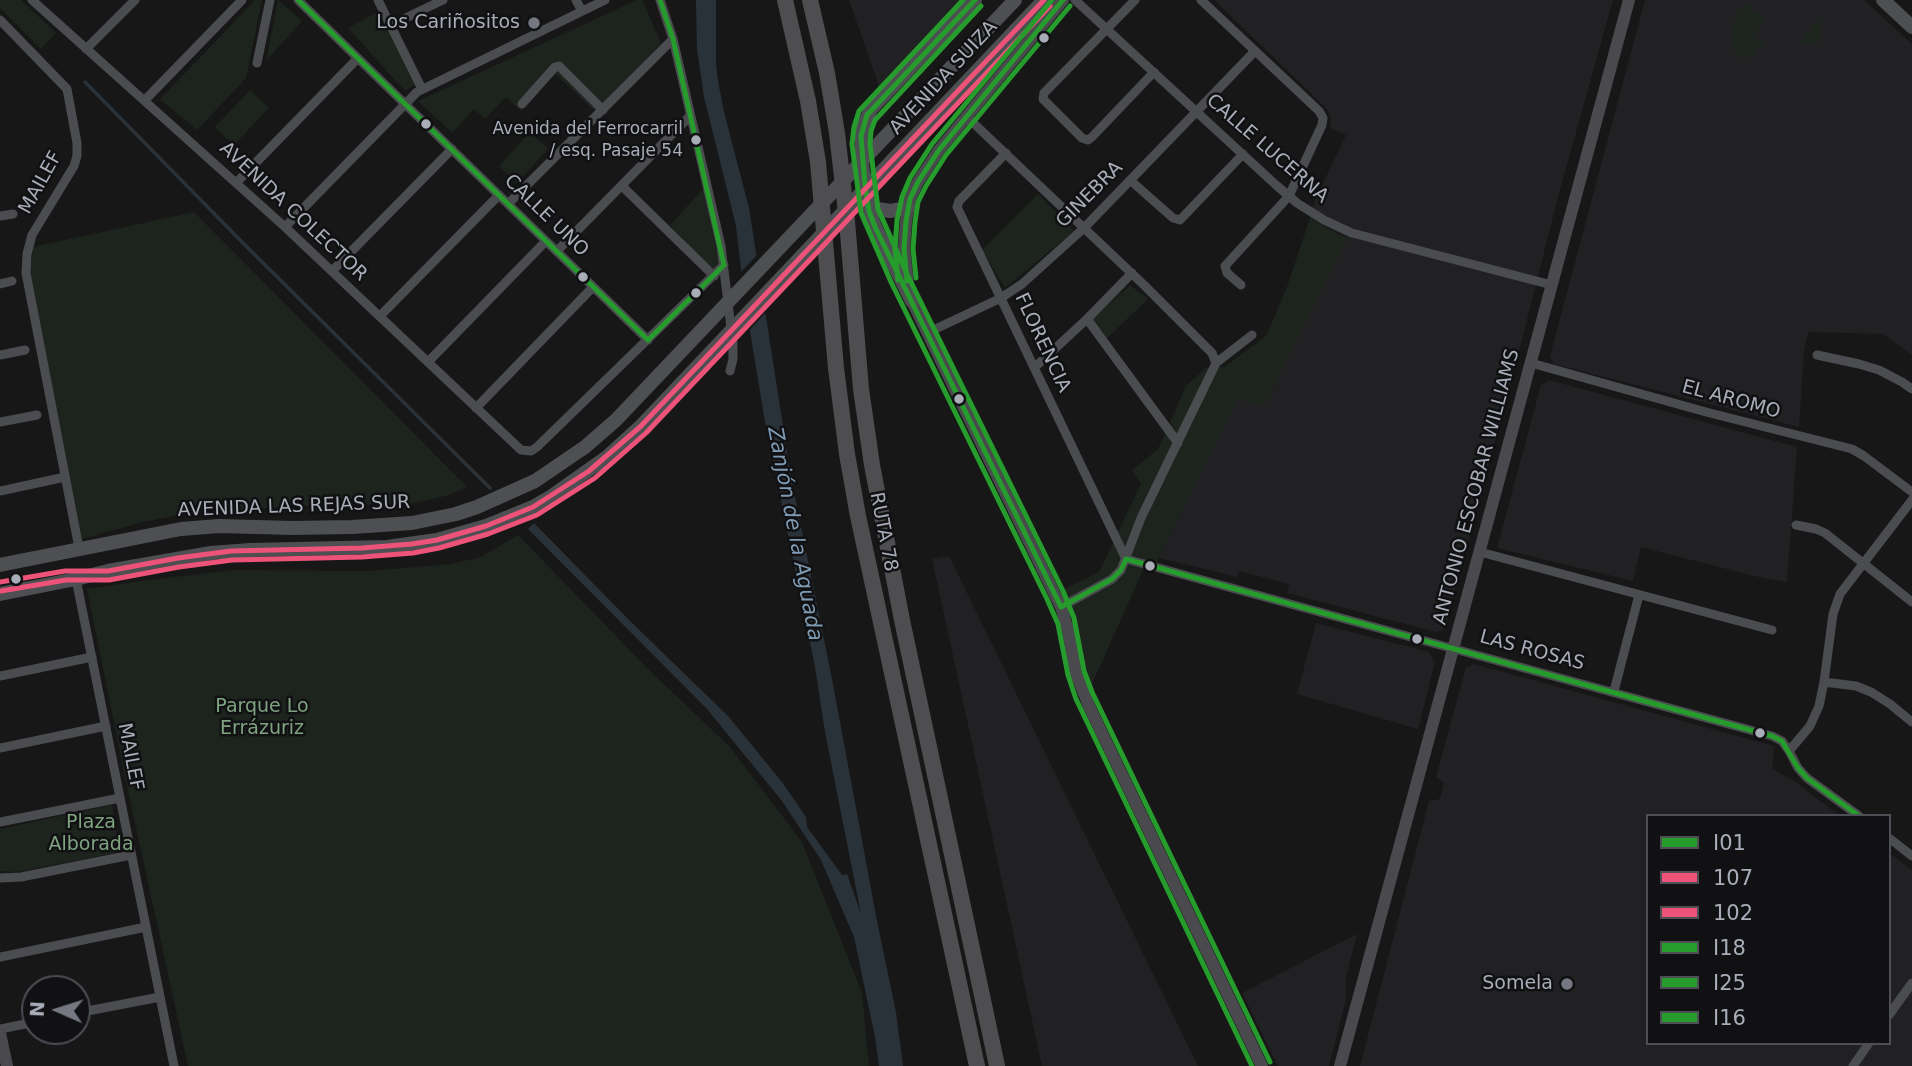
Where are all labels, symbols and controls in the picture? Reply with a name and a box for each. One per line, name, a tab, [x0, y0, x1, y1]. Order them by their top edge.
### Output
place label: Los Cariñositos	[376, 12, 520, 34]
marker: Los Cariñositos	[526, 15, 542, 31]
street label: AVENIDA SUIZA	[885, 16, 1003, 140]
unlabelled marker	[1037, 31, 1051, 45]
street label: CALLE LUCERNA	[1201, 90, 1333, 208]
unlabelled marker	[419, 117, 433, 131]
place label: Avenida del Ferrocarril / esq. Pasaje 54	[492, 120, 683, 160]
marker: Avenida del Ferrocarril / esq. Pasaje 54	[689, 133, 703, 147]
street label: AVENIDA COLECTOR	[214, 138, 372, 286]
street label: MAILEF	[14, 148, 68, 218]
street label: GINEBRA	[1052, 157, 1128, 233]
street label: CALLE UNO	[499, 170, 593, 262]
unlabelled marker	[576, 270, 590, 284]
unlabelled marker	[689, 286, 703, 300]
street label: FLORENCIA	[1009, 290, 1075, 396]
street label: ANTONIO ESCOBAR WILLIAMS	[1429, 347, 1525, 627]
street label: EL AROMO	[1679, 376, 1783, 424]
unlabelled marker	[952, 392, 966, 406]
water label: Zanjón de la Aguada	[761, 425, 827, 643]
street label: RUTA 78	[864, 490, 902, 574]
street label: AVENIDA LAS REJAS SUR	[177, 492, 411, 522]
unlabelled marker	[1143, 559, 1157, 573]
unlabelled marker	[9, 572, 23, 586]
street label: LAS ROSAS	[1477, 626, 1587, 676]
unlabelled marker	[1410, 632, 1424, 646]
park label: Parque Lo Errázuriz	[215, 696, 309, 740]
street label: MAILEF	[112, 721, 148, 793]
unlabelled marker	[1753, 726, 1767, 740]
park label: Plaza Alborada	[48, 812, 134, 856]
legend	[1646, 814, 1891, 1045]
text: I01	[1713, 831, 1746, 855]
text: 107	[1713, 866, 1753, 890]
text: 102	[1713, 901, 1753, 925]
text: I18	[1713, 936, 1746, 960]
text: I25	[1713, 971, 1746, 995]
place label: Somela	[1482, 973, 1553, 995]
north arrow	[21, 975, 91, 1045]
marker: Somela	[1559, 976, 1575, 992]
text: N	[26, 1000, 48, 1018]
text: I16	[1713, 1006, 1746, 1030]

